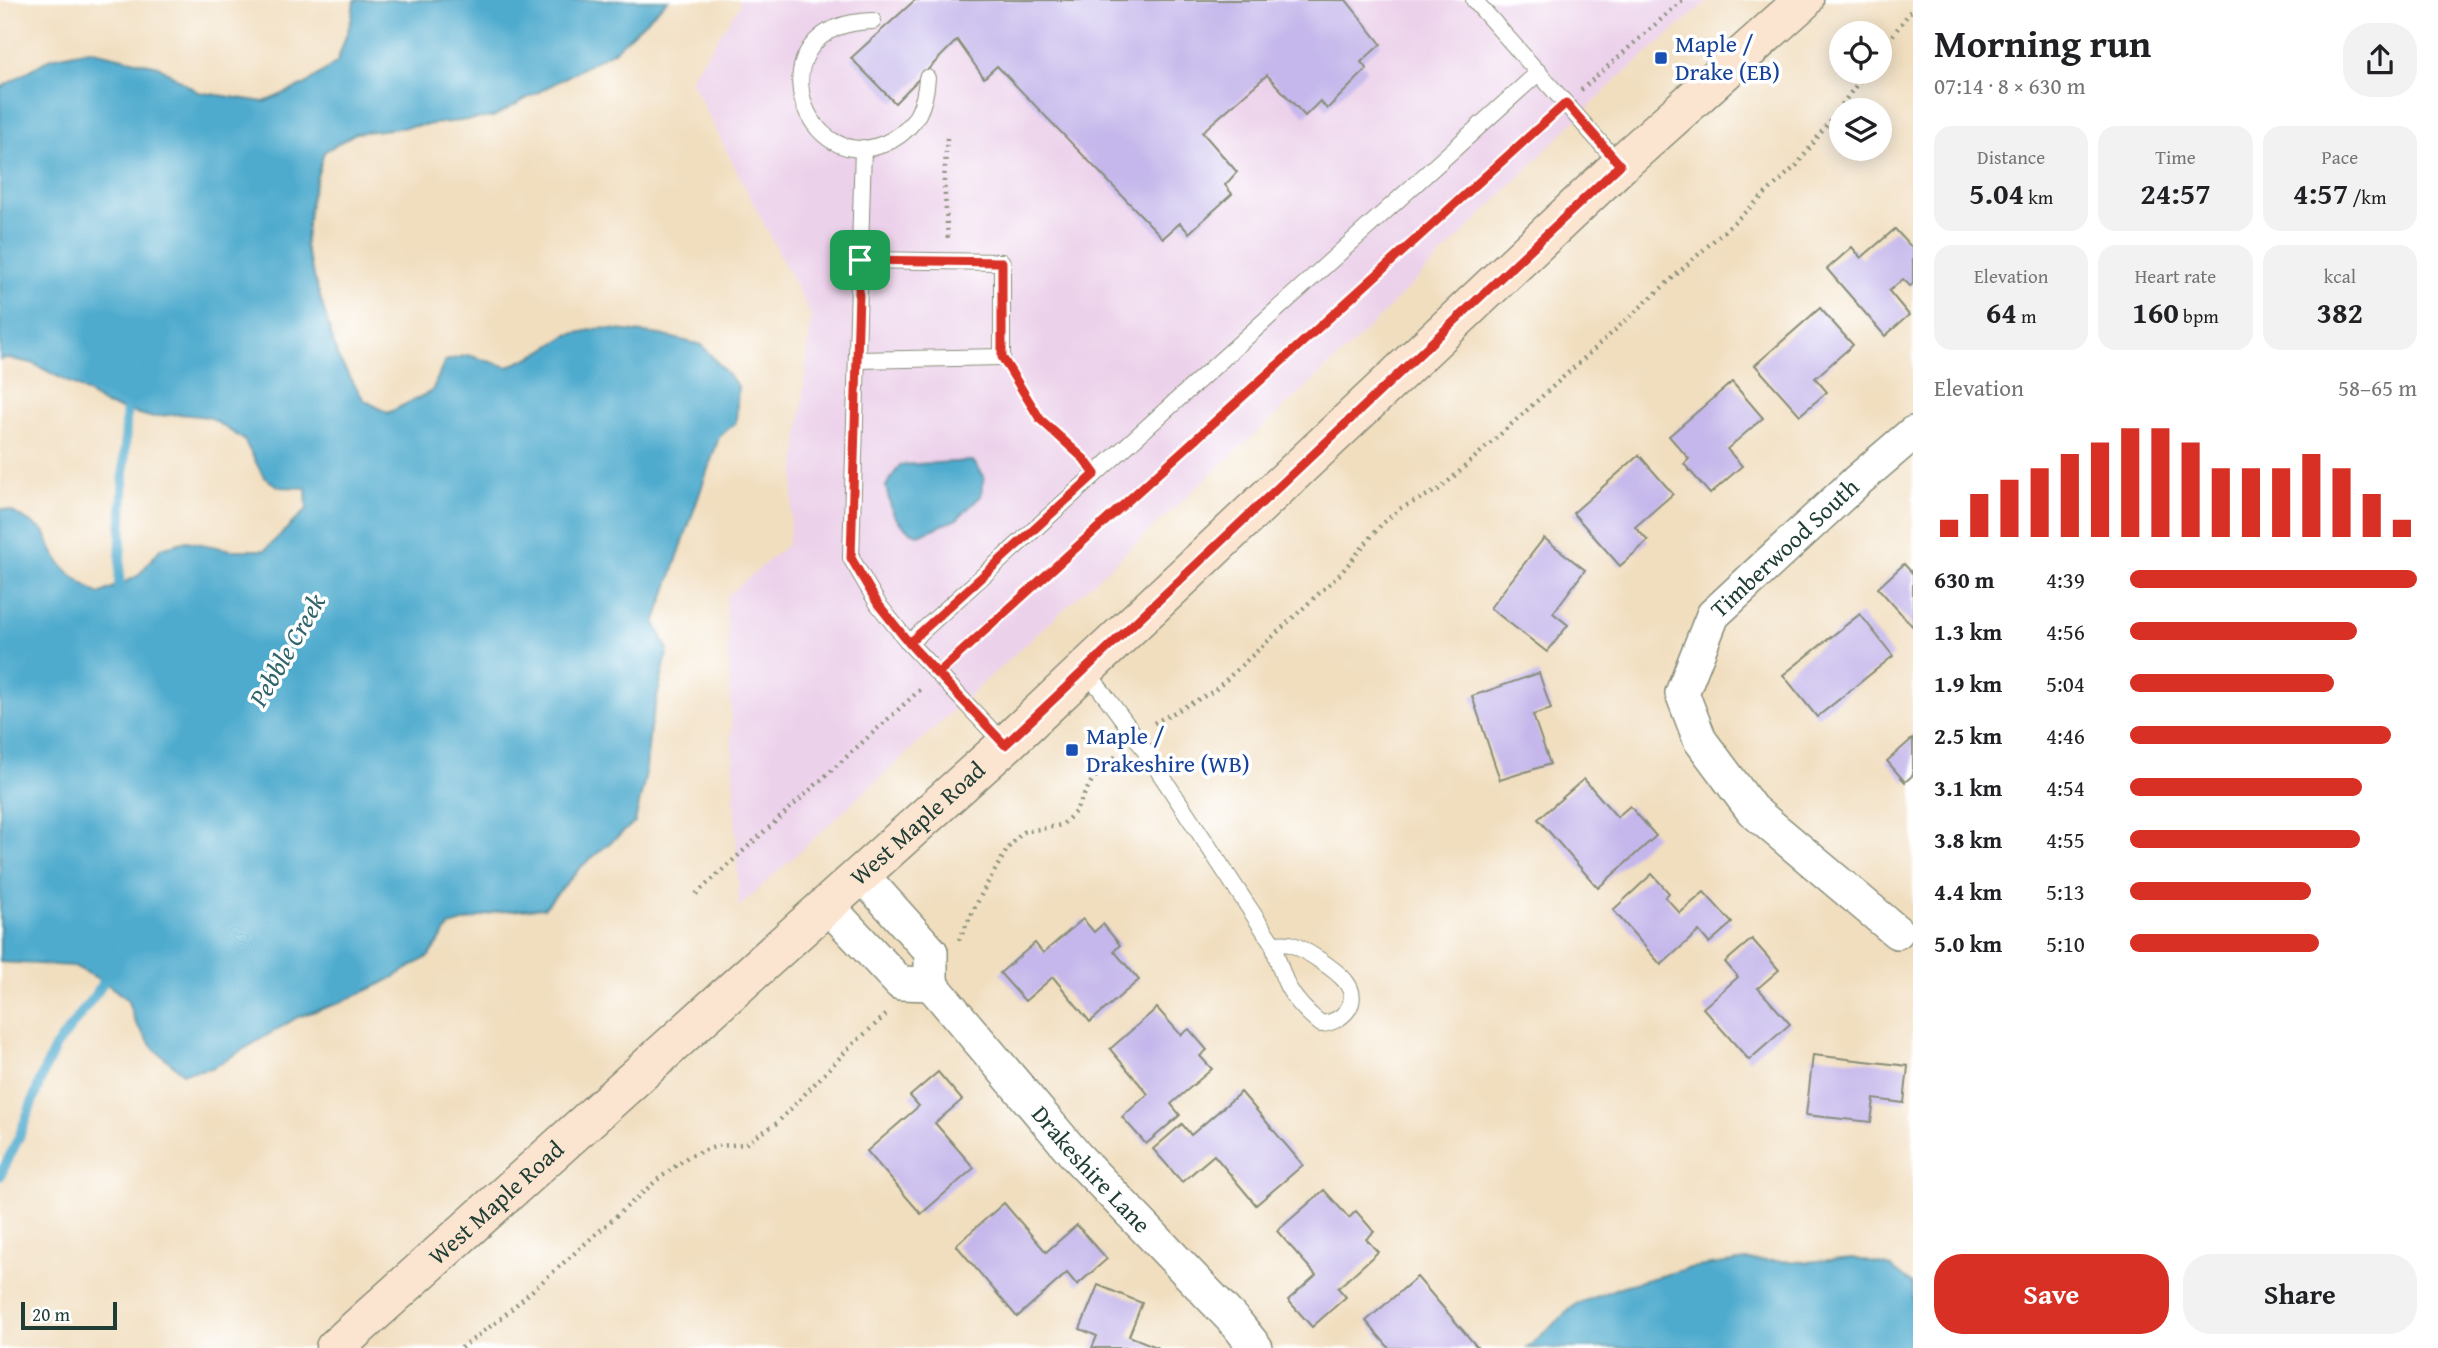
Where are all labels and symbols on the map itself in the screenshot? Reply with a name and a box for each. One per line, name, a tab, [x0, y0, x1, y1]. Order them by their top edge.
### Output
place label: Maple / Drake (EB)	[1675, 26, 1780, 89]
marker: Maple / Drake (EB)	[1653, 50, 1669, 66]
pin	[830, 230, 890, 290]
street label: Timberwood South	[1702, 469, 1867, 626]
water label: Pebble Creek	[238, 586, 335, 714]
place label: Maple / Drakeshire (WB)	[1086, 718, 1250, 781]
marker: Maple / Drakeshire (WB)	[1064, 742, 1080, 758]
street label: West Maple Road	[842, 753, 993, 894]
street label: Drakeshire Lane	[1024, 1098, 1159, 1241]
street label: West Maple Road	[420, 1132, 572, 1273]
scale bar	[21, 1299, 117, 1331]

